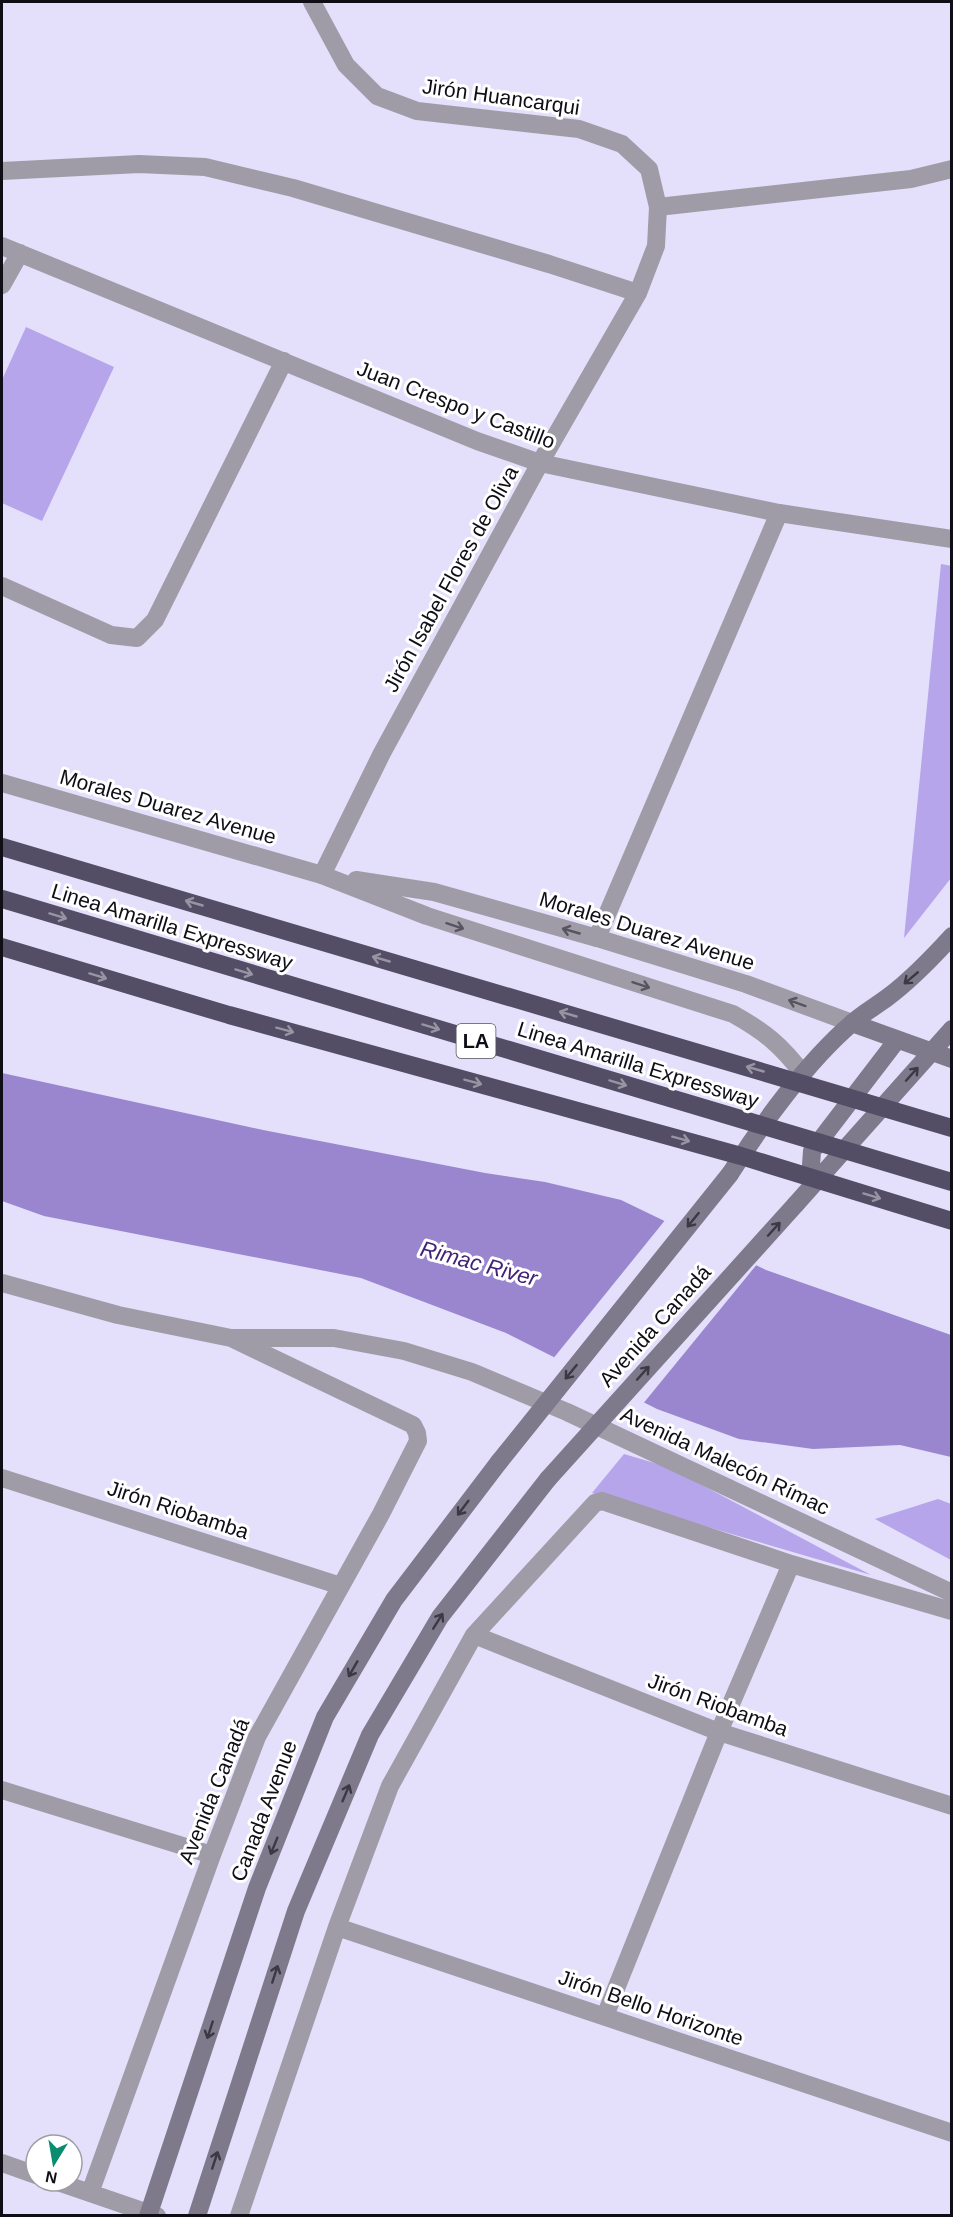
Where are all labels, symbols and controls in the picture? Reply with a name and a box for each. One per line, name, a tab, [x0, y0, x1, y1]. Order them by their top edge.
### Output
street label: Jirón Huancarqui	[421, 74, 581, 119]
street label: Juan Crespo y Castillo	[354, 356, 558, 453]
street label: Jirón Isabel Flores de Oliva	[379, 462, 522, 696]
street label: Morales Duarez Avenue	[57, 765, 279, 848]
street label: Linea Amarilla Expressway	[49, 879, 296, 974]
street label: Morales Duarez Avenue	[537, 887, 757, 974]
one-way arrow	[185, 897, 204, 908]
one-way arrow	[48, 911, 67, 922]
one-way arrow	[445, 921, 464, 932]
one-way arrow	[562, 924, 581, 936]
one-way arrow	[372, 953, 391, 964]
one-way arrow	[235, 967, 254, 978]
one-way arrow	[88, 971, 107, 982]
one-way arrow	[903, 971, 919, 984]
one-way arrow	[631, 980, 650, 991]
one-way arrow	[788, 996, 807, 1007]
one-way arrow	[559, 1008, 578, 1019]
street label: Linea Amarilla Expressway	[515, 1017, 762, 1112]
one-way arrow	[421, 1022, 440, 1033]
road number: LA	[456, 1024, 496, 1058]
one-way arrow	[275, 1025, 294, 1036]
one-way arrow	[746, 1063, 765, 1074]
one-way arrow	[905, 1067, 919, 1082]
one-way arrow	[463, 1077, 482, 1088]
one-way arrow	[608, 1078, 627, 1089]
one-way arrow	[671, 1134, 690, 1145]
one-way arrow	[862, 1192, 881, 1203]
one-way arrow	[687, 1212, 700, 1228]
one-way arrow	[767, 1221, 781, 1236]
water label: Rimac River	[418, 1236, 542, 1291]
street label: Avenida Canadá	[594, 1260, 715, 1391]
one-way arrow	[565, 1364, 578, 1380]
one-way arrow	[636, 1366, 650, 1381]
street label: Avenida Malecón Rímac	[617, 1402, 833, 1519]
street label: Jirón Riobamba	[105, 1476, 252, 1543]
one-way arrow	[456, 1499, 469, 1515]
one-way arrow	[432, 1613, 444, 1630]
one-way arrow	[347, 1660, 359, 1677]
street label: Jirón Riobamba	[645, 1669, 792, 1741]
street label: Avenida Canadá	[174, 1714, 253, 1867]
street label: Canada Avenue	[226, 1737, 301, 1885]
one-way arrow	[341, 1784, 352, 1803]
one-way arrow	[267, 1837, 278, 1855]
street label: Jirón Bello Horizonte	[556, 1965, 747, 2050]
one-way arrow	[271, 1966, 282, 1984]
one-way arrow	[203, 2021, 214, 2039]
north arrow	[24, 2133, 84, 2193]
one-way arrow	[210, 2151, 221, 2170]
text: N	[44, 2168, 59, 2187]

